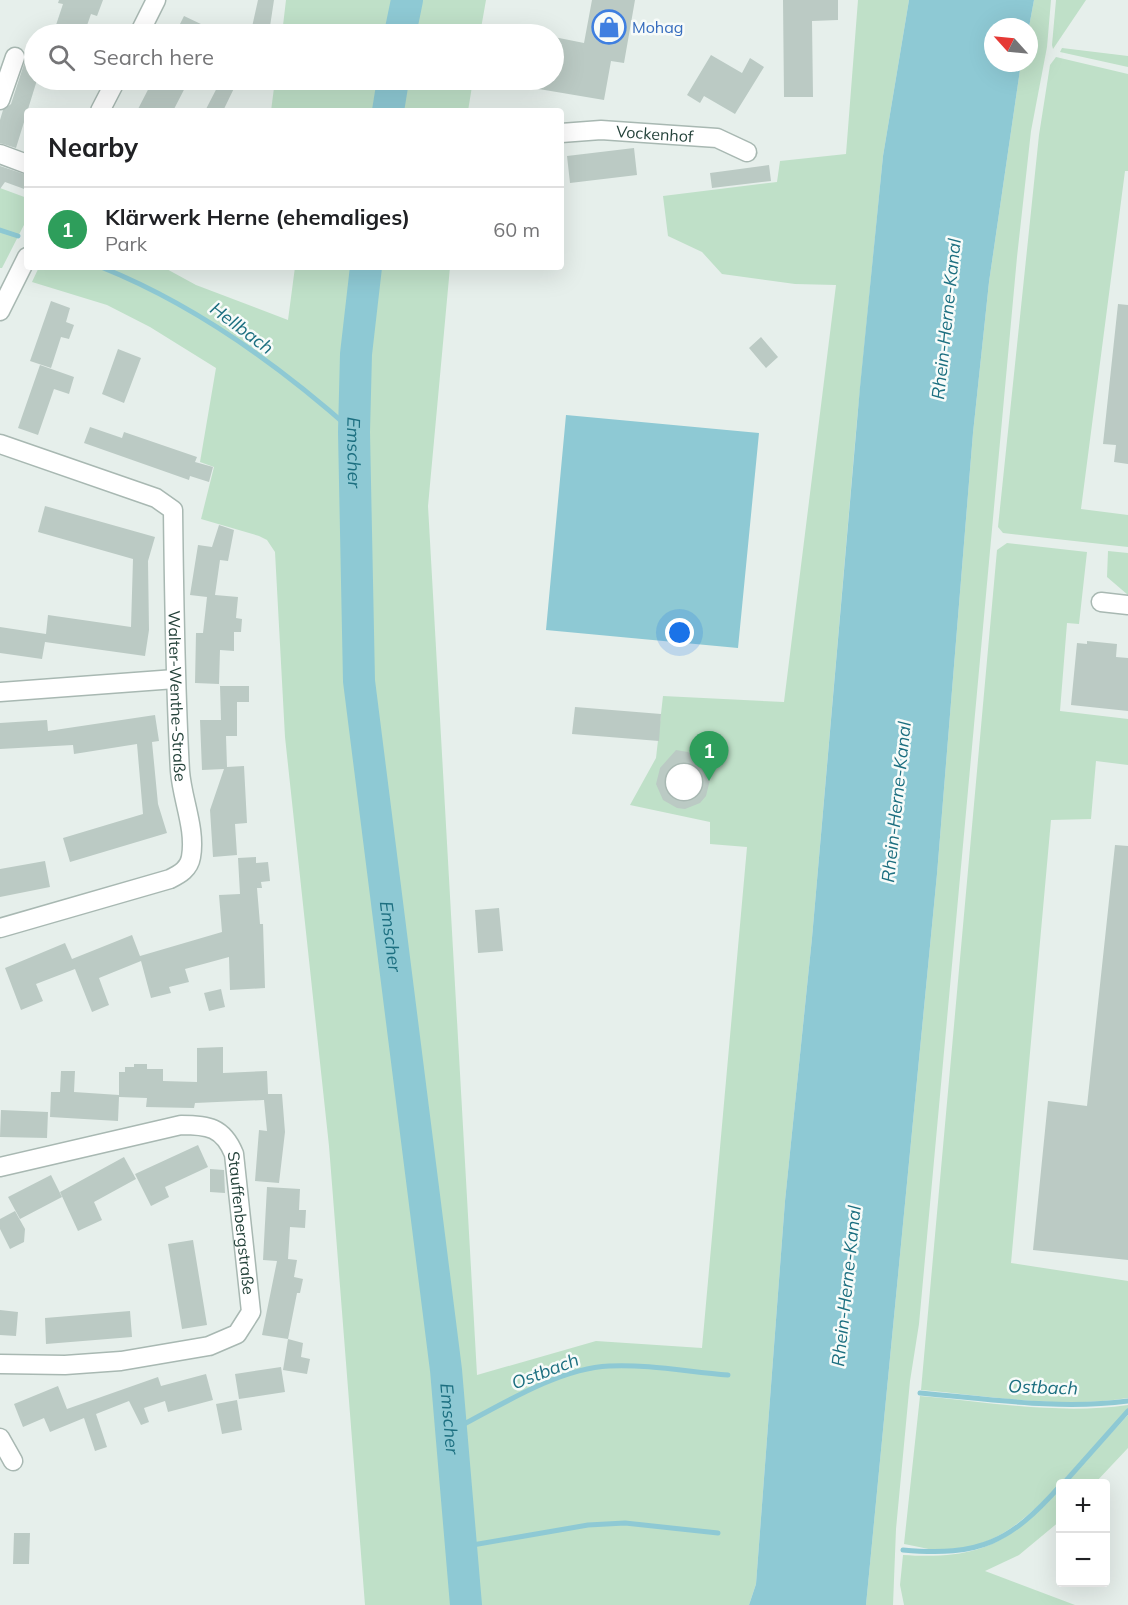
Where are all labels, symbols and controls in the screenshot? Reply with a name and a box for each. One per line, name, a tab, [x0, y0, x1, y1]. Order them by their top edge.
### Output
shop icon: Mohag	[591, 9, 627, 45]
place label: Mohag	[632, 17, 684, 37]
north arrow	[984, 18, 1038, 72]
search box	[24, 24, 564, 90]
icon: search	[45, 41, 78, 74]
text: Search here	[93, 43, 214, 71]
street label: Vockenhof	[615, 121, 695, 146]
text: Nearby	[48, 131, 138, 164]
text: Klärwerk Herne (ehemaliges)	[105, 203, 410, 231]
text: 1	[62, 217, 74, 242]
text: 60 m	[493, 217, 540, 242]
text: Park	[105, 231, 147, 256]
water label: Rhein-Herne-Kanal	[926, 237, 966, 401]
water label: Hellbach	[206, 297, 278, 359]
water label: Emscher	[342, 417, 367, 490]
street label: Walter-Wenthe-Straße	[164, 610, 191, 783]
your location	[665, 618, 694, 647]
water label: Rhein-Herne-Kanal	[876, 720, 916, 884]
pin: 1	[690, 732, 728, 781]
water label: Emscher	[375, 900, 407, 975]
street label: Stauffenbergstraße	[224, 1150, 259, 1296]
water label: Rhein-Herne-Kanal	[826, 1204, 866, 1368]
water label: Ostbach	[508, 1348, 582, 1394]
water label: Ostbach	[1008, 1374, 1078, 1400]
water label: Emscher	[436, 1382, 465, 1457]
map controls	[1056, 1479, 1110, 1587]
button: +	[1056, 1479, 1110, 1533]
button: −	[1056, 1533, 1110, 1587]

